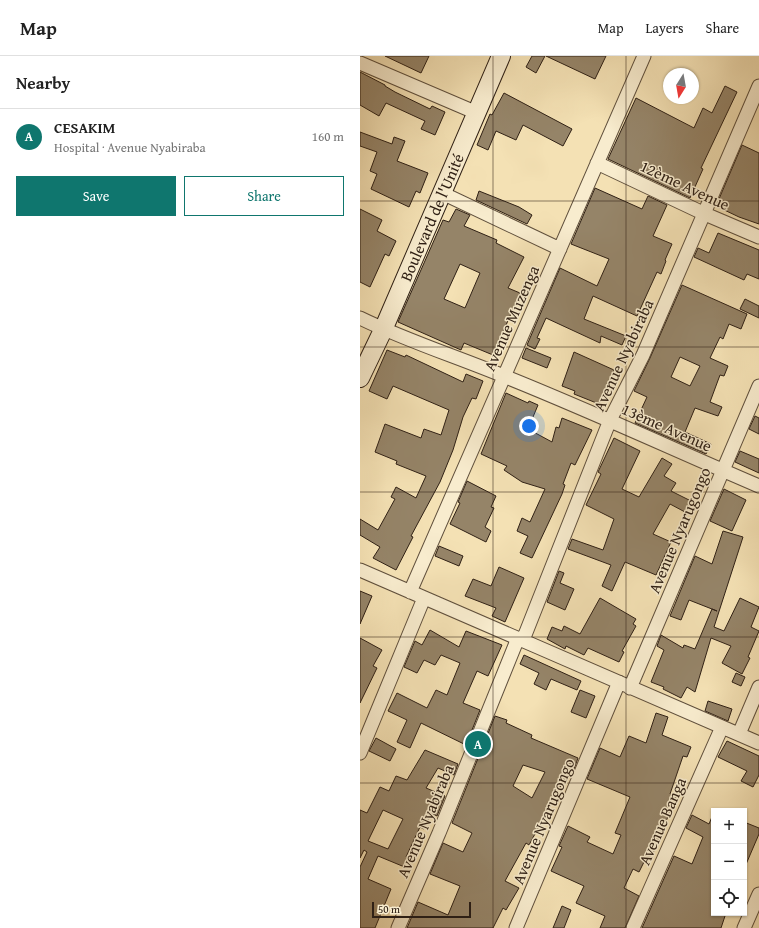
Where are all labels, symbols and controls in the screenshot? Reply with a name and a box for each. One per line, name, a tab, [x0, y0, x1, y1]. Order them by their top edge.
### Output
text: Map	[20, 14, 57, 42]
text: Map	[598, 18, 624, 38]
text: Layers	[646, 18, 684, 38]
text: Share	[706, 18, 739, 38]
north arrow	[663, 68, 699, 104]
text: Nearby	[16, 70, 70, 95]
text: CESAKIM	[54, 117, 115, 138]
text: A	[25, 127, 33, 146]
text: 160 m	[312, 127, 344, 146]
text: Hospital · Avenue Nyabiraba	[54, 138, 206, 157]
street label: Boulevard de l'Unité	[393, 150, 470, 285]
street label: 12ème Avenue	[636, 154, 734, 216]
button: Save	[16, 176, 176, 216]
button: Share	[184, 176, 344, 216]
street label: Avenue Muzenga	[477, 261, 545, 375]
street label: Avenue Nyabiraba	[587, 295, 660, 415]
street label: 13ème Avenue	[618, 396, 716, 458]
your location	[519, 416, 539, 436]
street label: Avenue Nyarugongo	[642, 463, 716, 597]
pin: A	[465, 729, 491, 759]
street label: Avenue Nyarugongo	[506, 754, 580, 888]
street label: Avenue Nyabiraba	[390, 760, 460, 881]
street label: Avenue Banga	[632, 773, 692, 869]
map controls	[711, 808, 747, 916]
button: +	[711, 808, 747, 844]
button: −	[711, 844, 747, 880]
button: locate	[711, 880, 747, 916]
scale bar	[372, 900, 471, 919]
text: 50 m	[378, 901, 400, 917]

